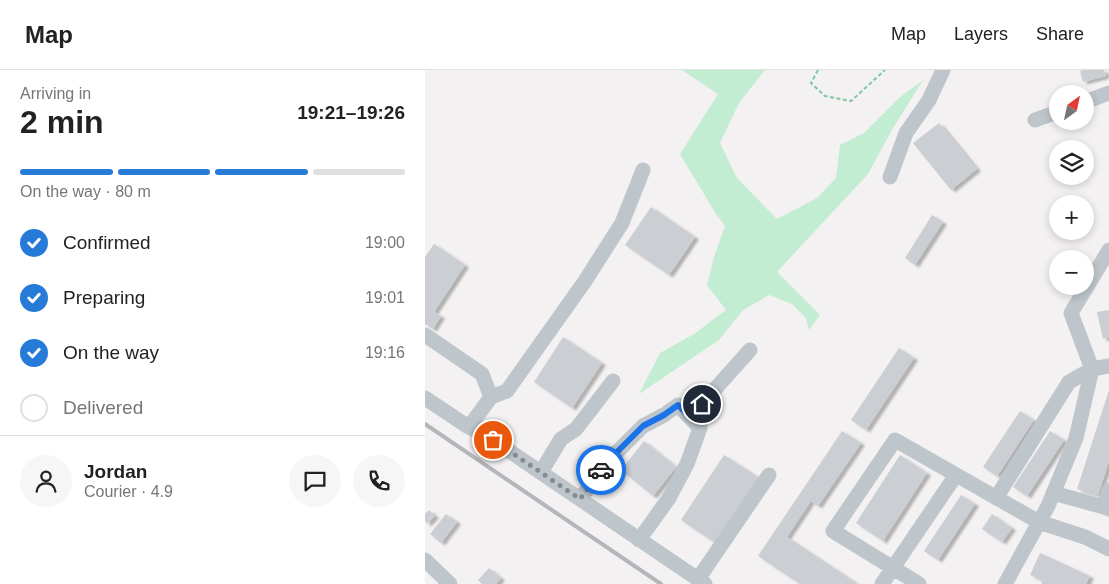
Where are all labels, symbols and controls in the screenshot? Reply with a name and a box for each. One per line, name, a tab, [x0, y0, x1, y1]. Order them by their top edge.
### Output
text: Map	[25, 21, 73, 48]
text: Map	[891, 24, 926, 44]
text: Layers	[954, 24, 1008, 44]
text: Share	[1036, 24, 1084, 44]
text: Arriving in	[20, 85, 91, 102]
north arrow	[1049, 85, 1094, 130]
map controls	[1049, 85, 1094, 295]
text: 19:21–19:26	[297, 102, 405, 123]
text: 2 min	[20, 104, 104, 140]
button: layers	[1049, 140, 1094, 185]
text: On the way · 80 m	[20, 183, 151, 200]
button: +	[1049, 195, 1094, 240]
icon: check	[20, 229, 48, 257]
text: Confirmed	[63, 232, 151, 253]
text: 19:00	[365, 234, 405, 251]
button: −	[1049, 250, 1094, 295]
icon: check	[20, 284, 48, 312]
text: Preparing	[63, 287, 145, 308]
text: 19:01	[365, 289, 405, 306]
icon: check	[20, 339, 48, 367]
text: On the way	[63, 342, 159, 363]
text: 19:16	[365, 344, 405, 361]
pin	[681, 383, 723, 425]
icon: home	[688, 390, 716, 418]
text: Delivered	[63, 397, 143, 418]
pin	[472, 419, 514, 461]
icon: bag	[479, 426, 507, 454]
courier	[576, 445, 626, 495]
button: person	[20, 455, 72, 507]
button: chat	[289, 455, 341, 507]
button: phone	[353, 455, 405, 507]
icon: car	[587, 456, 615, 484]
text: Jordan	[84, 461, 147, 482]
text: Courier · 4.9	[84, 483, 173, 500]

